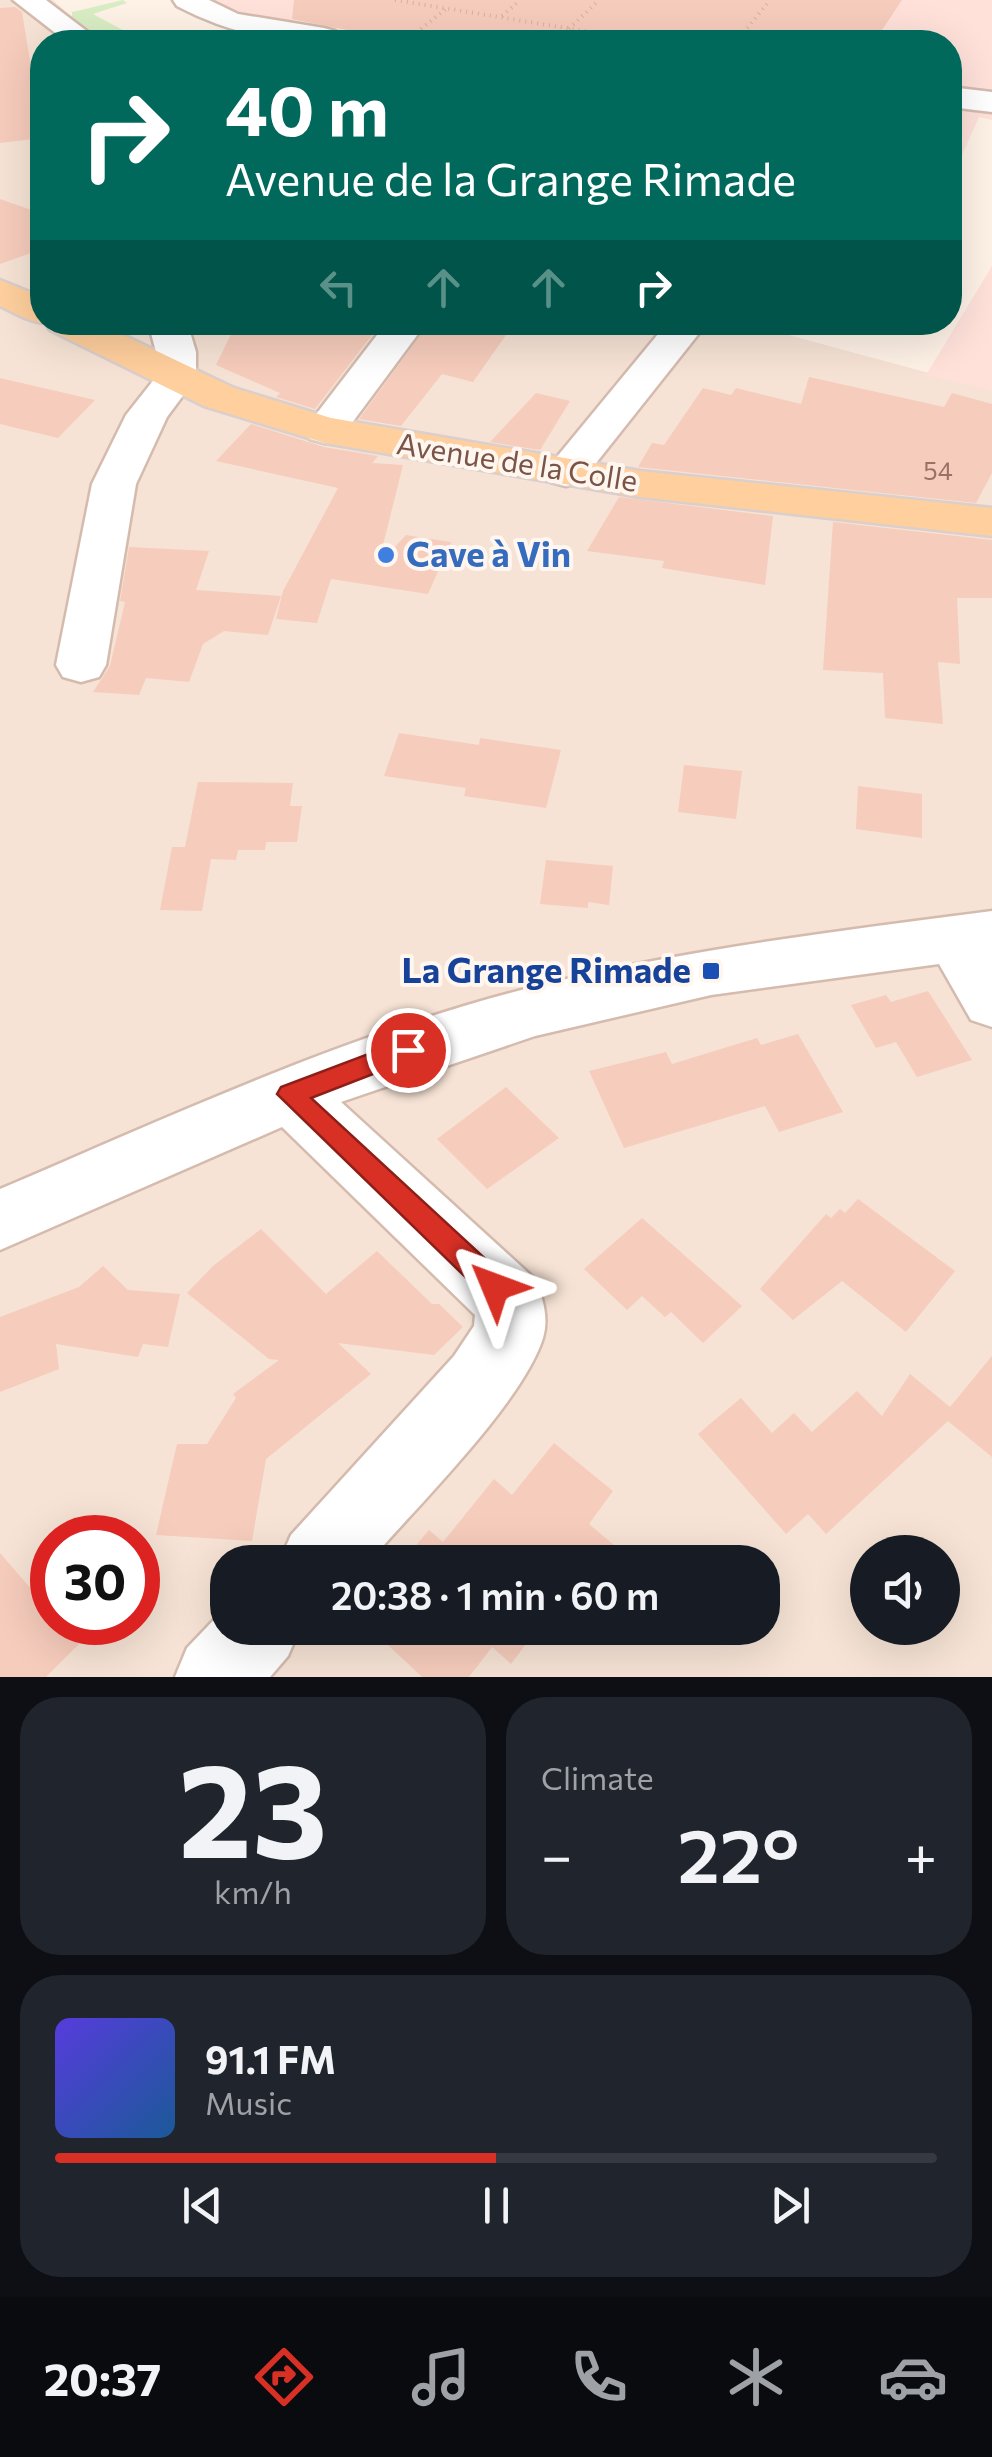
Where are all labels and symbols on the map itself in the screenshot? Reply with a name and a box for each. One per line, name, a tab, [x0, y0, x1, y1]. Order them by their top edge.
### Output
street label: Avenue de la Colle	[394, 423, 640, 498]
house number: 54	[923, 455, 953, 485]
place label: Cave à Vin	[406, 531, 571, 574]
marker: Cave à Vin	[375, 544, 397, 566]
place label: La Grange Rimade	[401, 947, 691, 990]
marker: La Grange Rimade	[700, 960, 722, 982]
pin	[366, 1008, 451, 1093]
position arrow	[443, 1235, 547, 1339]
speed limit sign: 30	[30, 1515, 160, 1645]

